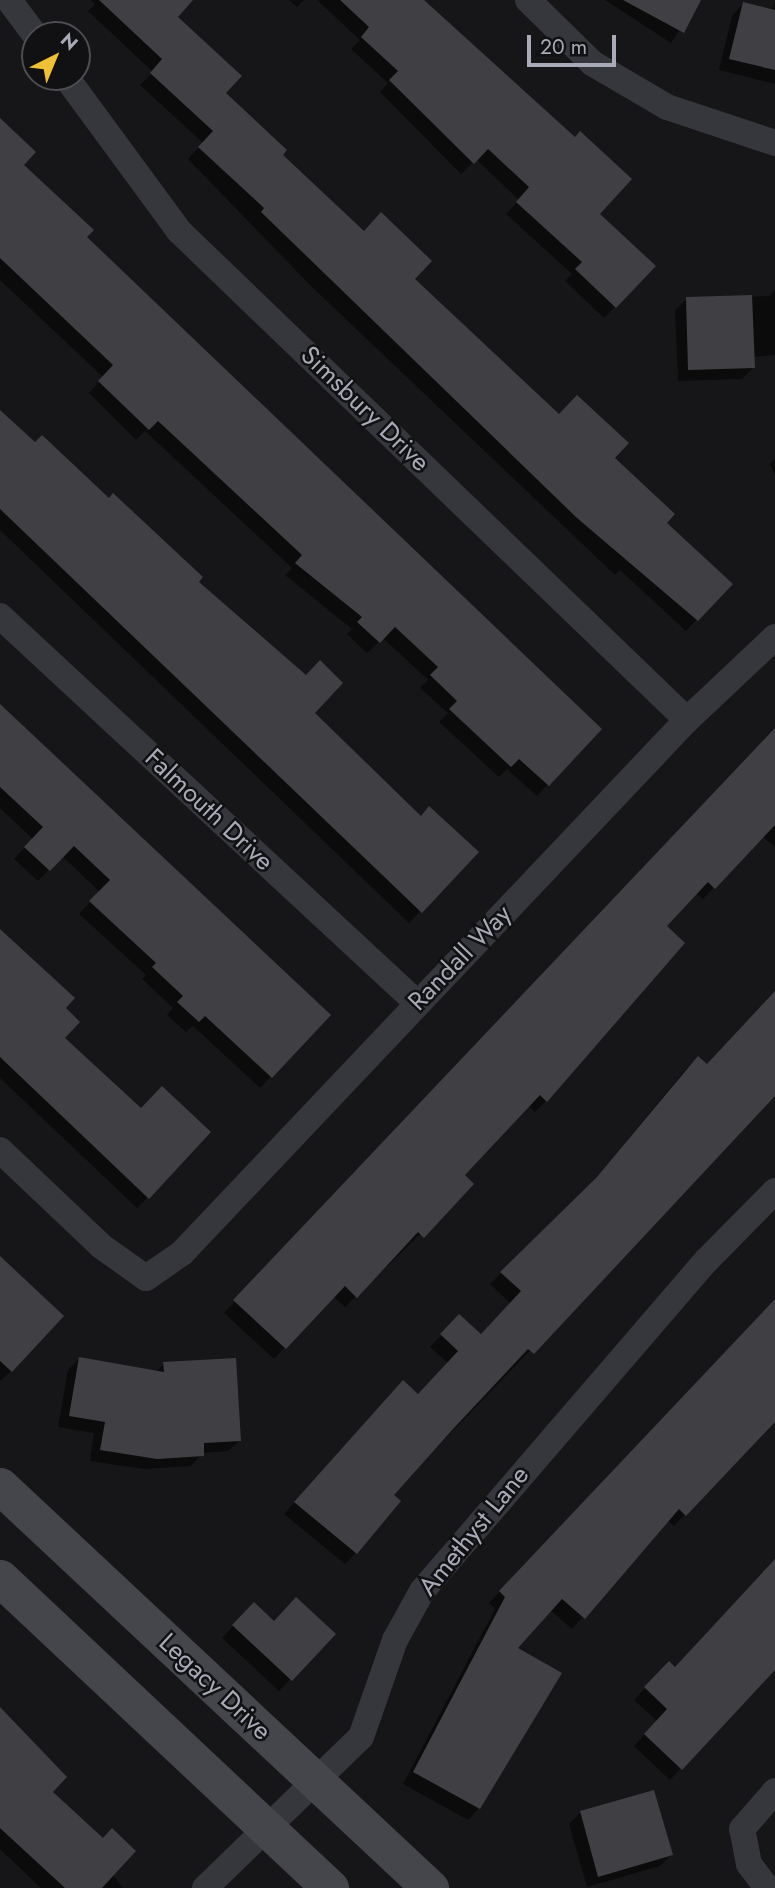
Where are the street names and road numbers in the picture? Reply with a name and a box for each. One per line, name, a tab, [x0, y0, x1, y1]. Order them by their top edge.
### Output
street label: Simsbury Drive	[294, 340, 436, 478]
street label: Falmouth Drive	[138, 743, 280, 877]
street label: Randall Way	[402, 899, 518, 1017]
street label: Amethyst Lane	[412, 1460, 536, 1602]
street label: Legacy Drive	[152, 1627, 278, 1747]

